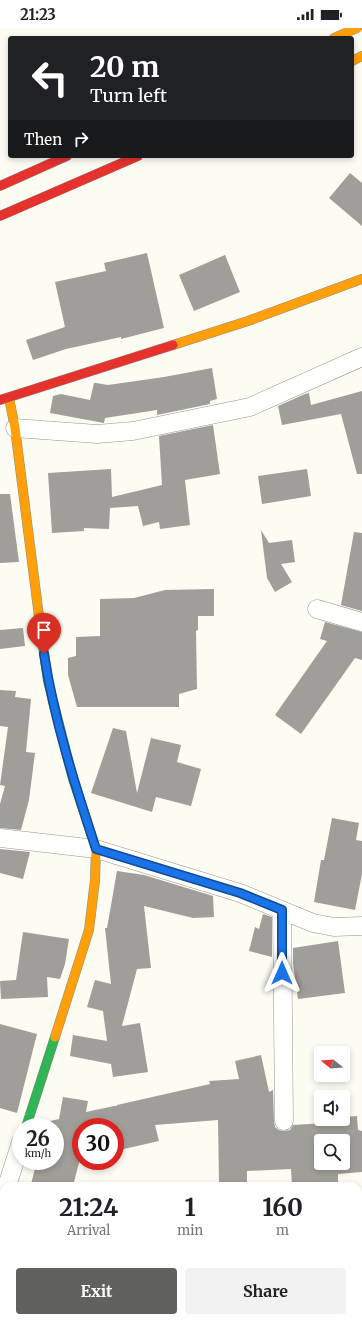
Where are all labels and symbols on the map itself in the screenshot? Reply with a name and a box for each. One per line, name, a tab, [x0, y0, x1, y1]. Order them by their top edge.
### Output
pin	[27, 613, 61, 654]
position arrow	[261, 952, 303, 994]
north arrow	[314, 1046, 350, 1082]
speed limit sign: 30	[72, 1118, 124, 1170]

